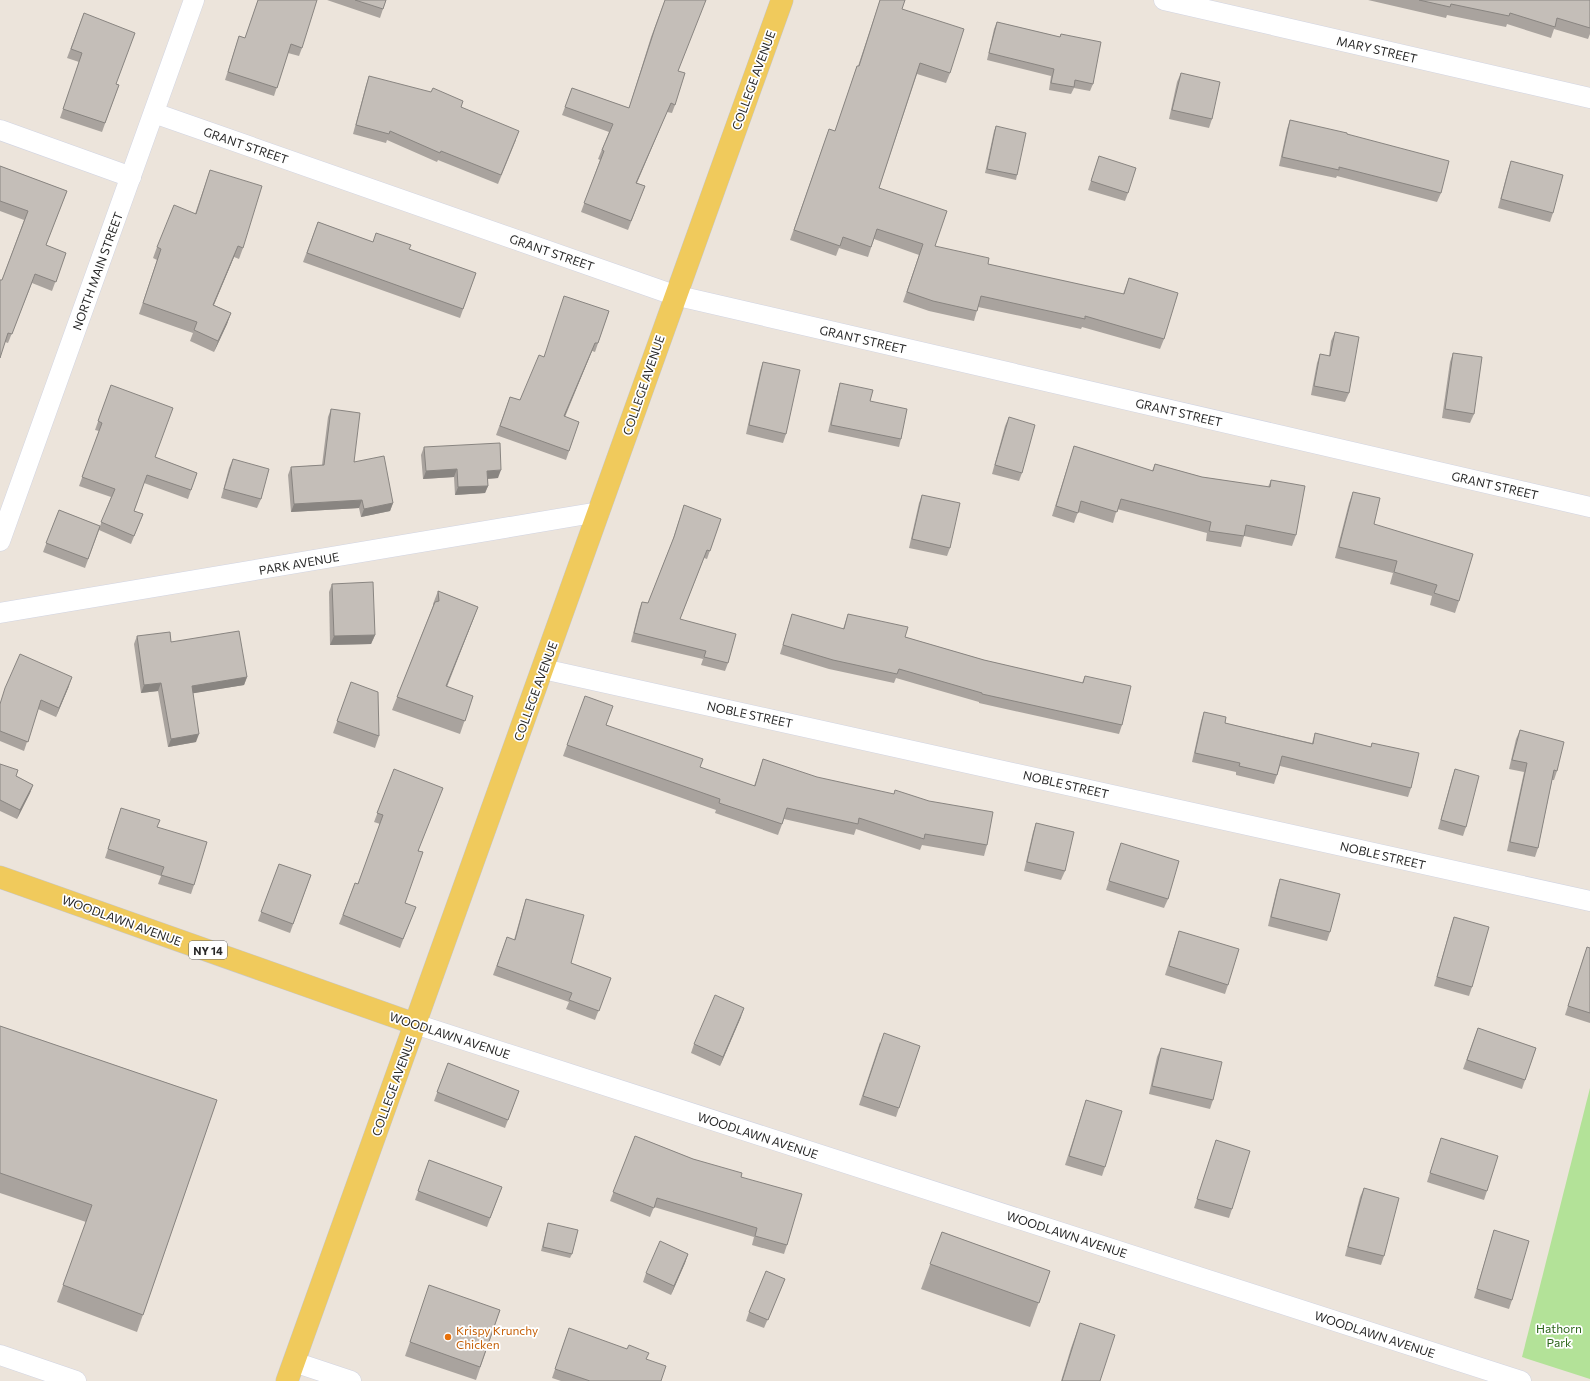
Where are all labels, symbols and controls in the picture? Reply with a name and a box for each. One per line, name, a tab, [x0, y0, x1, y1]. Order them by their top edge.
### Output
street label: COLLEGE AVENUE	[728, 28, 778, 132]
street label: MARY STREET	[1335, 33, 1419, 65]
street label: GRANT STREET	[202, 124, 291, 166]
street label: NORTH MAIN STREET	[69, 210, 125, 332]
street label: GRANT STREET	[508, 231, 597, 273]
street label: GRANT STREET	[818, 322, 908, 356]
street label: COLLEGE AVENUE	[619, 333, 667, 437]
street label: GRANT STREET	[1134, 395, 1224, 429]
street label: GRANT STREET	[1450, 468, 1540, 502]
street label: PARK AVENUE	[258, 549, 340, 577]
street label: COLLEGE AVENUE	[510, 639, 560, 743]
street label: NOBLE STREET	[706, 698, 795, 730]
street label: NOBLE STREET	[1022, 767, 1110, 801]
street label: NOBLE STREET	[1339, 838, 1427, 872]
street label: WOODLAWN AVENUE	[60, 892, 184, 948]
road number: NY 14	[189, 941, 227, 959]
street label: WOODLAWN AVENUE	[388, 1009, 512, 1061]
street label: COLLEGE AVENUE	[368, 1034, 418, 1138]
street label: WOODLAWN AVENUE	[696, 1109, 820, 1161]
street label: WOODLAWN AVENUE	[1005, 1208, 1129, 1260]
street label: WOODLAWN AVENUE	[1313, 1308, 1437, 1360]
park label: Hathorn Park	[1536, 1321, 1582, 1349]
place label: Krispy Krunchy Chicken	[456, 1323, 538, 1351]
marker: Krispy Krunchy Chicken	[443, 1332, 453, 1342]

